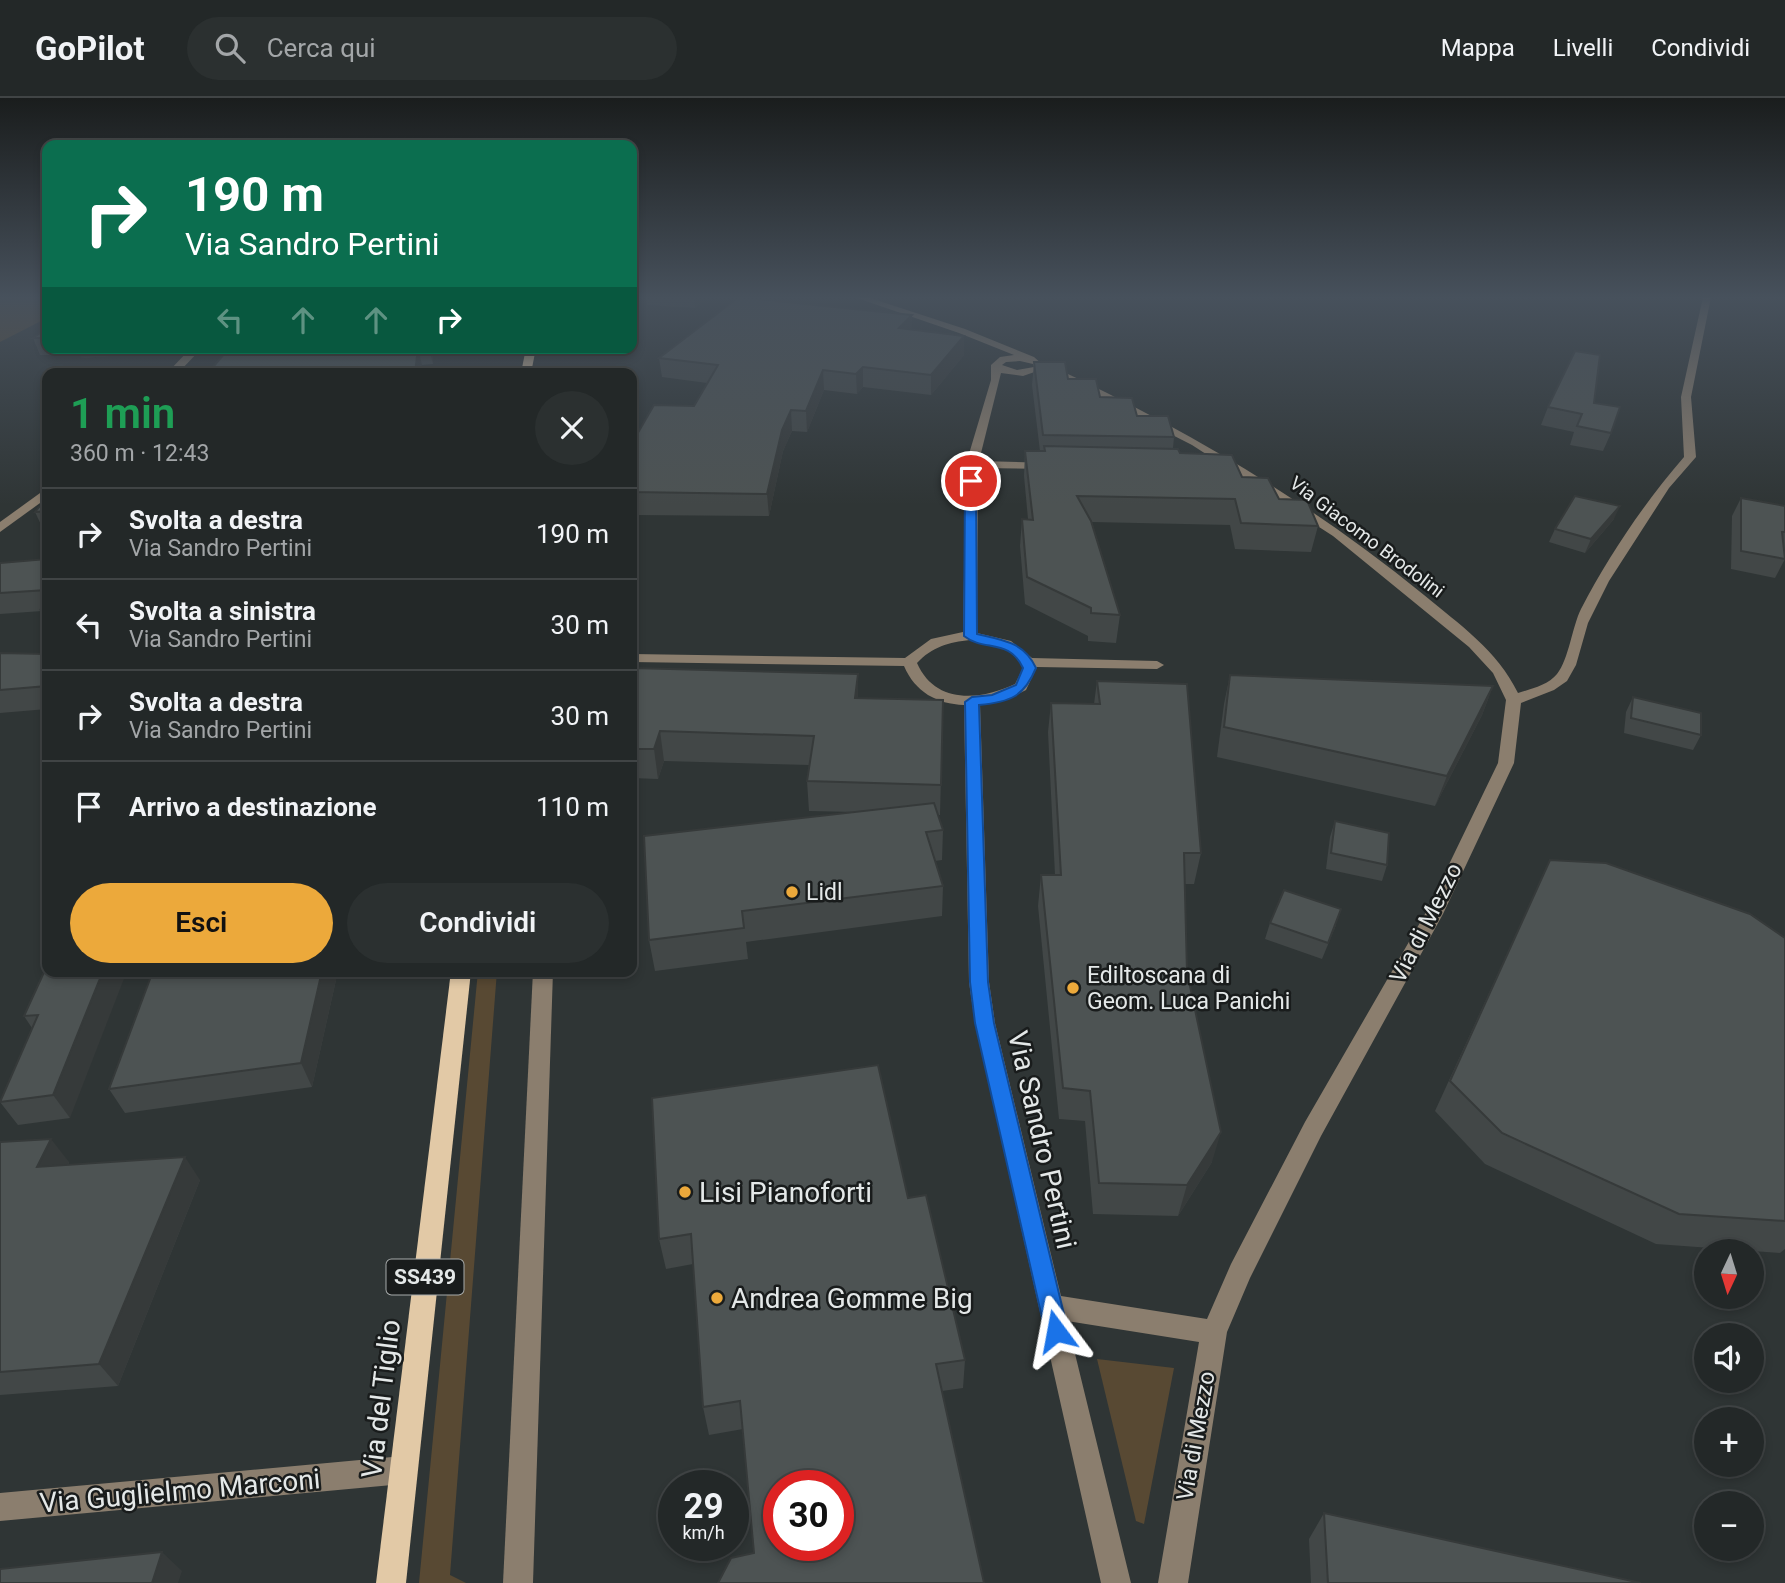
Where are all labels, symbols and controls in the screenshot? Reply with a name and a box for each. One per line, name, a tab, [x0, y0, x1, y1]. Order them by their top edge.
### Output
search box	[187, 17, 677, 80]
text: GoPilot	[35, 29, 145, 68]
icon: search	[211, 29, 249, 67]
text: Cerca qui	[267, 33, 376, 63]
text: Mappa	[1441, 34, 1515, 62]
text: Livelli	[1553, 34, 1613, 62]
text: Condividi	[1651, 34, 1750, 62]
text: 190 m	[185, 166, 324, 223]
icon: right	[70, 168, 161, 259]
text: Via Sandro Pertini	[185, 225, 440, 263]
icon: left	[211, 301, 249, 339]
icon: ahead	[284, 301, 322, 339]
icon: ahead	[357, 301, 395, 339]
icon: right	[430, 301, 468, 339]
text: 1 min	[70, 389, 175, 438]
button: close	[535, 391, 609, 465]
text: 360 m · 12:43	[70, 440, 209, 467]
pin	[941, 451, 1001, 511]
icon: arrive	[952, 462, 990, 500]
street label: Via Giacomo Brodolini	[1285, 471, 1449, 603]
text: Svolta a destra	[129, 505, 303, 535]
icon: right	[70, 515, 108, 553]
text: 190 m	[536, 519, 609, 549]
text: Via Sandro Pertini	[129, 535, 312, 562]
text: Svolta a sinistra	[129, 596, 316, 626]
icon: left	[70, 606, 108, 644]
text: 30 m	[551, 610, 609, 640]
text: Via Sandro Pertini	[129, 626, 312, 653]
text: Svolta a destra	[129, 687, 303, 717]
icon: right	[70, 697, 108, 735]
text: 30 m	[551, 701, 609, 731]
text: Via Sandro Pertini	[129, 717, 312, 744]
icon: arrive	[70, 788, 108, 826]
text: Arrivo a destinazione	[129, 792, 376, 822]
text: 110 m	[536, 792, 609, 822]
street label: Via di Mezzo	[1384, 859, 1468, 987]
place label: Lidl	[806, 879, 843, 906]
button: Esci	[70, 883, 333, 963]
button: Condividi	[347, 883, 609, 963]
marker: Lidl	[784, 884, 800, 900]
place label: Ediltoscana di Geom. Luca Panichi	[1087, 962, 1290, 1015]
marker: Ediltoscana di Geom. Luca Panichi	[1065, 980, 1081, 996]
street label: Via Sandro Pertini	[1001, 1028, 1083, 1252]
place label: Lisi Pianoforti	[699, 1176, 872, 1209]
marker: Lisi Pianoforti	[677, 1184, 693, 1200]
north arrow	[1694, 1239, 1764, 1309]
map controls	[1694, 1239, 1764, 1561]
road number: SS439	[386, 1260, 464, 1294]
place label: Andrea Gomme Big	[731, 1282, 973, 1315]
marker: Andrea Gomme Big	[709, 1290, 725, 1306]
position arrow	[1019, 1294, 1093, 1368]
street label: Via del Tiglio	[355, 1318, 407, 1480]
button: sound	[1694, 1323, 1764, 1393]
street label: Via di Mezzo	[1171, 1369, 1221, 1503]
button: +	[1694, 1407, 1764, 1477]
street label: Via Guglielmo Marconi	[38, 1462, 322, 1520]
speed limit sign: 30	[763, 1470, 854, 1561]
text: 29	[683, 1486, 724, 1527]
button: −	[1694, 1491, 1764, 1561]
text: km/h	[682, 1522, 725, 1543]

